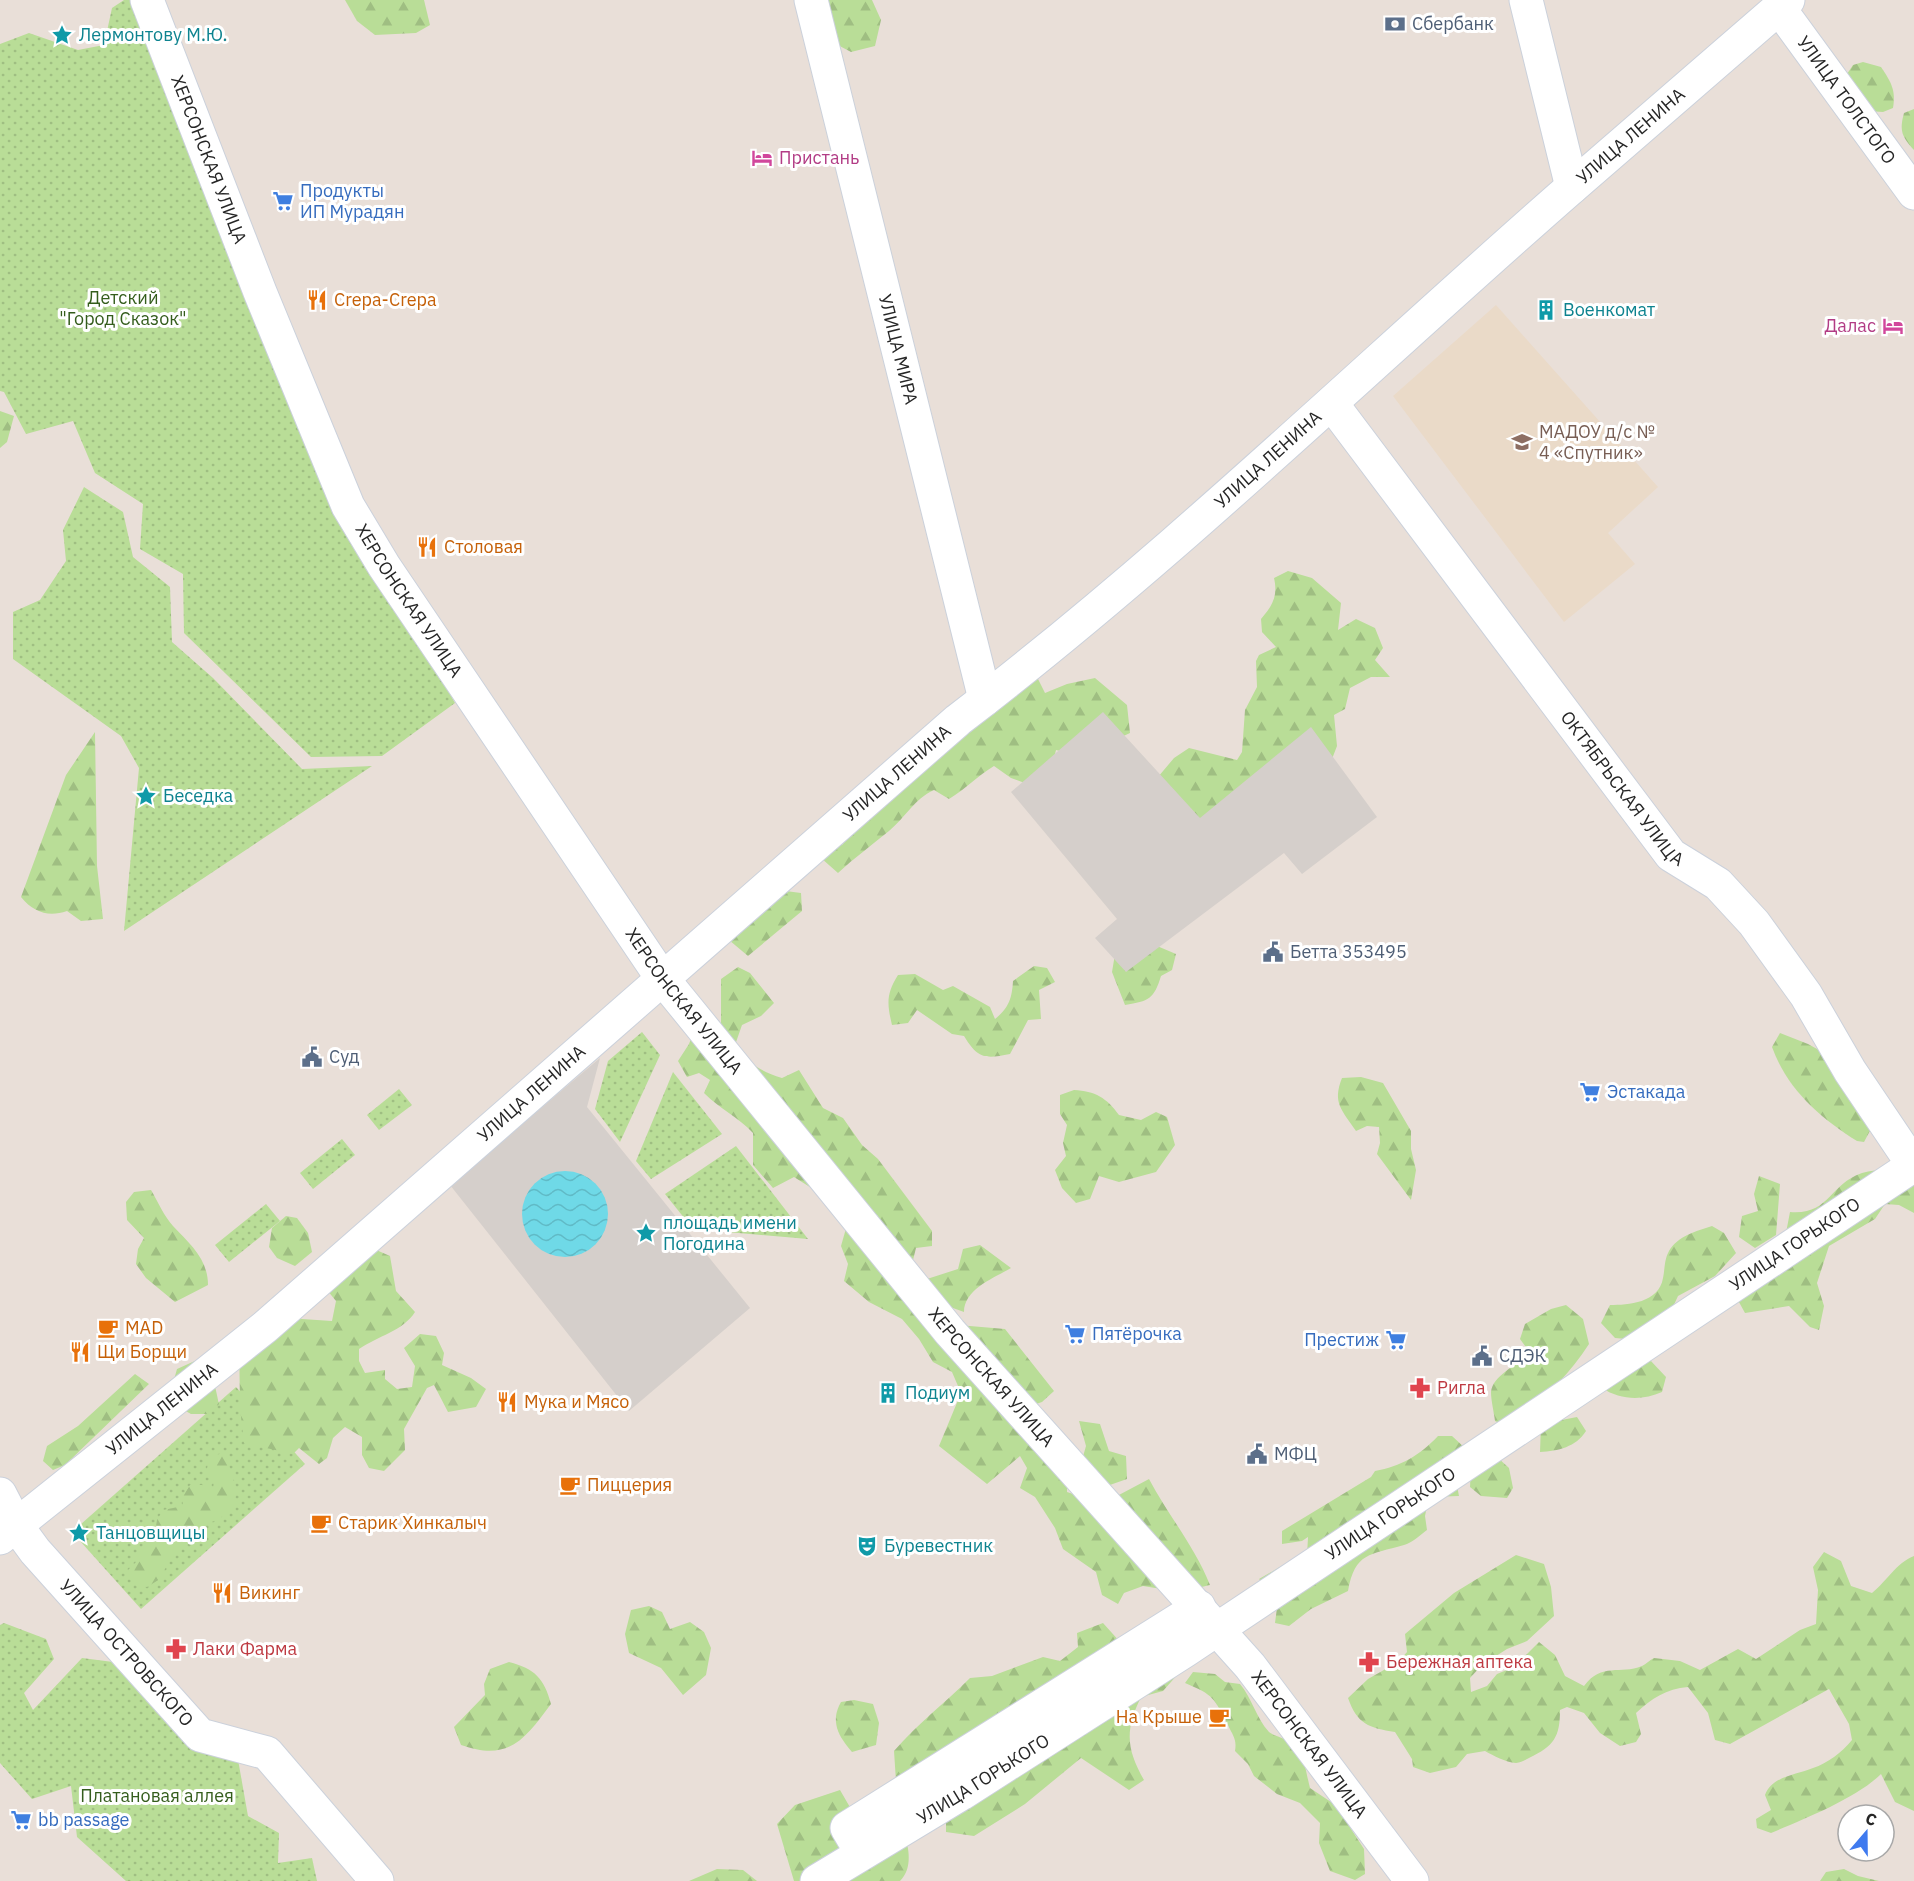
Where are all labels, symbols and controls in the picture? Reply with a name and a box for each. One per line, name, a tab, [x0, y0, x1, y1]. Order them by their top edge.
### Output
bank icon: Сбербанк	[1383, 12, 1407, 36]
place label: Сбербанк	[1412, 12, 1494, 35]
place icon: Лермонтову М.Ю.	[50, 23, 74, 47]
place label: Лермонтову М.Ю.	[79, 23, 227, 46]
street label: УЛИЦА ТОЛСТОГО	[1792, 31, 1901, 169]
street label: ХЕРСОНСКАЯ УЛИЦА	[166, 72, 252, 247]
street label: УЛИЦА ЛЕНИНА	[1571, 82, 1690, 189]
hotel icon: Пристань	[750, 146, 774, 170]
place label: Пристань	[779, 146, 859, 169]
place label: Продукты ИП Мурадян	[300, 179, 404, 223]
supermarket icon: Продукты ИП Мурадян	[271, 189, 295, 213]
park label: Детский "Город Сказок"	[59, 286, 187, 330]
restaurant icon: Crepa-Crepa	[305, 288, 329, 312]
place label: Crepa-Crepa	[334, 288, 437, 311]
street label: УЛИЦА МИРА	[874, 292, 923, 407]
building icon: Военкомат	[1534, 298, 1558, 322]
place label: Военкомат	[1563, 298, 1656, 321]
place label: Далас	[1824, 314, 1876, 337]
hotel icon: Далас	[1881, 314, 1905, 338]
street label: УЛИЦА ЛЕНИНА	[1209, 405, 1327, 513]
place label: МАДОУ д/с № 4 «Спутник»	[1539, 420, 1655, 464]
school or university icon: МАДОУ д/с № 4 «Спутник»	[1510, 430, 1534, 454]
street label: ХЕРСОНСКАЯ УЛИЦА	[350, 520, 468, 682]
restaurant icon: Столовая	[415, 535, 439, 559]
place label: Столовая	[444, 535, 523, 558]
street label: ОКТЯБРЬСКАЯ УЛИЦА	[1556, 706, 1689, 871]
street label: УЛИЦА ЛЕНИНА	[838, 719, 956, 827]
place icon: Беседка	[134, 784, 158, 808]
place label: Беседка	[163, 784, 234, 807]
street label: ХЕРСОНСКАЯ УЛИЦА	[620, 923, 748, 1079]
public building icon: Бетта 353495	[1261, 940, 1285, 964]
place label: Бетта 353495	[1290, 940, 1407, 963]
street label: УЛИЦА ЛЕНИНА	[472, 1039, 590, 1147]
public building icon: Суд	[300, 1045, 324, 1069]
place label: Суд	[329, 1045, 360, 1068]
supermarket icon: Эстакада	[1578, 1080, 1602, 1104]
place label: Эстакада	[1607, 1080, 1686, 1103]
street label: УЛИЦА ГОРЬКОГО	[1725, 1192, 1864, 1296]
place label: площадь имени Погодина	[663, 1211, 797, 1255]
place icon: площадь имени Погодина	[634, 1221, 658, 1245]
street label: ХЕРСОНСКАЯ УЛИЦА	[924, 1302, 1060, 1452]
cafe icon: MAD	[96, 1316, 120, 1340]
place label: MAD	[125, 1316, 163, 1339]
supermarket icon: Пятёрочка	[1063, 1322, 1087, 1346]
place label: Пятёрочка	[1092, 1322, 1182, 1345]
place label: Престиж	[1304, 1328, 1379, 1351]
supermarket icon: Престиж	[1384, 1328, 1408, 1352]
restaurant icon: Щи Борщи	[68, 1340, 92, 1364]
place label: Щи Борщи	[97, 1340, 187, 1363]
public building icon: СДЭК	[1470, 1344, 1494, 1368]
place label: СДЭК	[1499, 1344, 1547, 1367]
street label: УЛИЦА ЛЕНИНА	[101, 1357, 222, 1460]
pharmacy icon: Ригла	[1408, 1376, 1432, 1400]
place label: Ригла	[1437, 1376, 1486, 1399]
building icon: Подиум	[876, 1381, 900, 1405]
place label: Подиум	[905, 1381, 970, 1404]
restaurant icon: Мука и Мясо	[495, 1390, 519, 1414]
place label: Мука и Мясо	[524, 1390, 629, 1413]
public building icon: МФЦ	[1245, 1442, 1269, 1466]
place label: МФЦ	[1274, 1442, 1317, 1465]
street label: УЛИЦА ГОРЬКОГО	[1320, 1462, 1460, 1565]
cafe icon: Пиццерия	[558, 1473, 582, 1497]
place label: Пиццерия	[587, 1473, 672, 1496]
cafe icon: Старик Хинкалыч	[309, 1511, 333, 1535]
place label: Старик Хинкалыч	[338, 1511, 487, 1534]
place icon: Танцовщицы	[67, 1521, 91, 1545]
place label: Танцовщицы	[96, 1521, 205, 1544]
theatre icon: Буревестник	[855, 1534, 879, 1558]
place label: Буревестник	[884, 1534, 993, 1557]
street label: УЛИЦА ОСТРОВСКОГО	[55, 1574, 199, 1731]
restaurant icon: Викинг	[210, 1581, 234, 1605]
place label: Викинг	[239, 1581, 300, 1604]
pharmacy icon: Лаки Фарма	[164, 1637, 188, 1661]
place label: Лаки Фарма	[193, 1637, 297, 1660]
pharmacy icon: Бережная аптека	[1357, 1650, 1381, 1674]
place label: Бережная аптека	[1386, 1650, 1533, 1673]
street label: ХЕРСОНСКАЯ УЛИЦА	[1246, 1666, 1373, 1823]
place label: На Крыше	[1116, 1705, 1202, 1728]
cafe icon: На Крыше	[1207, 1705, 1231, 1729]
street label: УЛИЦА ГОРЬКОГО	[912, 1728, 1054, 1829]
park label: Платановая аллея	[80, 1784, 234, 1807]
north arrow	[1836, 1803, 1896, 1863]
supermarket icon: bb passage	[9, 1808, 33, 1832]
place label: bb passage	[38, 1808, 130, 1831]
text: С	[1863, 1808, 1879, 1830]

